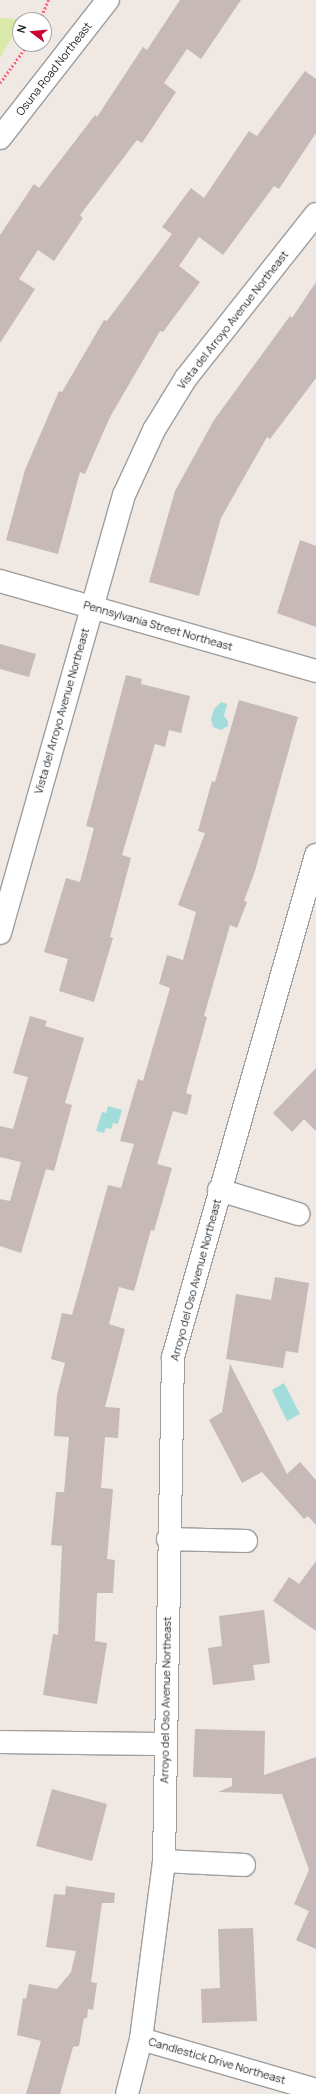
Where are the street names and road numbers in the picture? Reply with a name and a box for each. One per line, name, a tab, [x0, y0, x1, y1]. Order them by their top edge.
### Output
street label: Osuna Road Northeast	[13, 20, 95, 118]
street label: Vista del Arroyo Avenue Northeast	[175, 248, 291, 392]
street label: Pennsylvania Street Northeast	[82, 598, 234, 654]
street label: Vista del Arroyo Avenue Northeast	[32, 627, 92, 795]
street label: Arroyo del Oso Avenue Northeast	[168, 1198, 224, 1362]
street label: Arroyo del Oso Avenue Northeast	[158, 1616, 174, 1784]
street label: Candlestick Drive Northeast	[147, 2035, 287, 2087]

